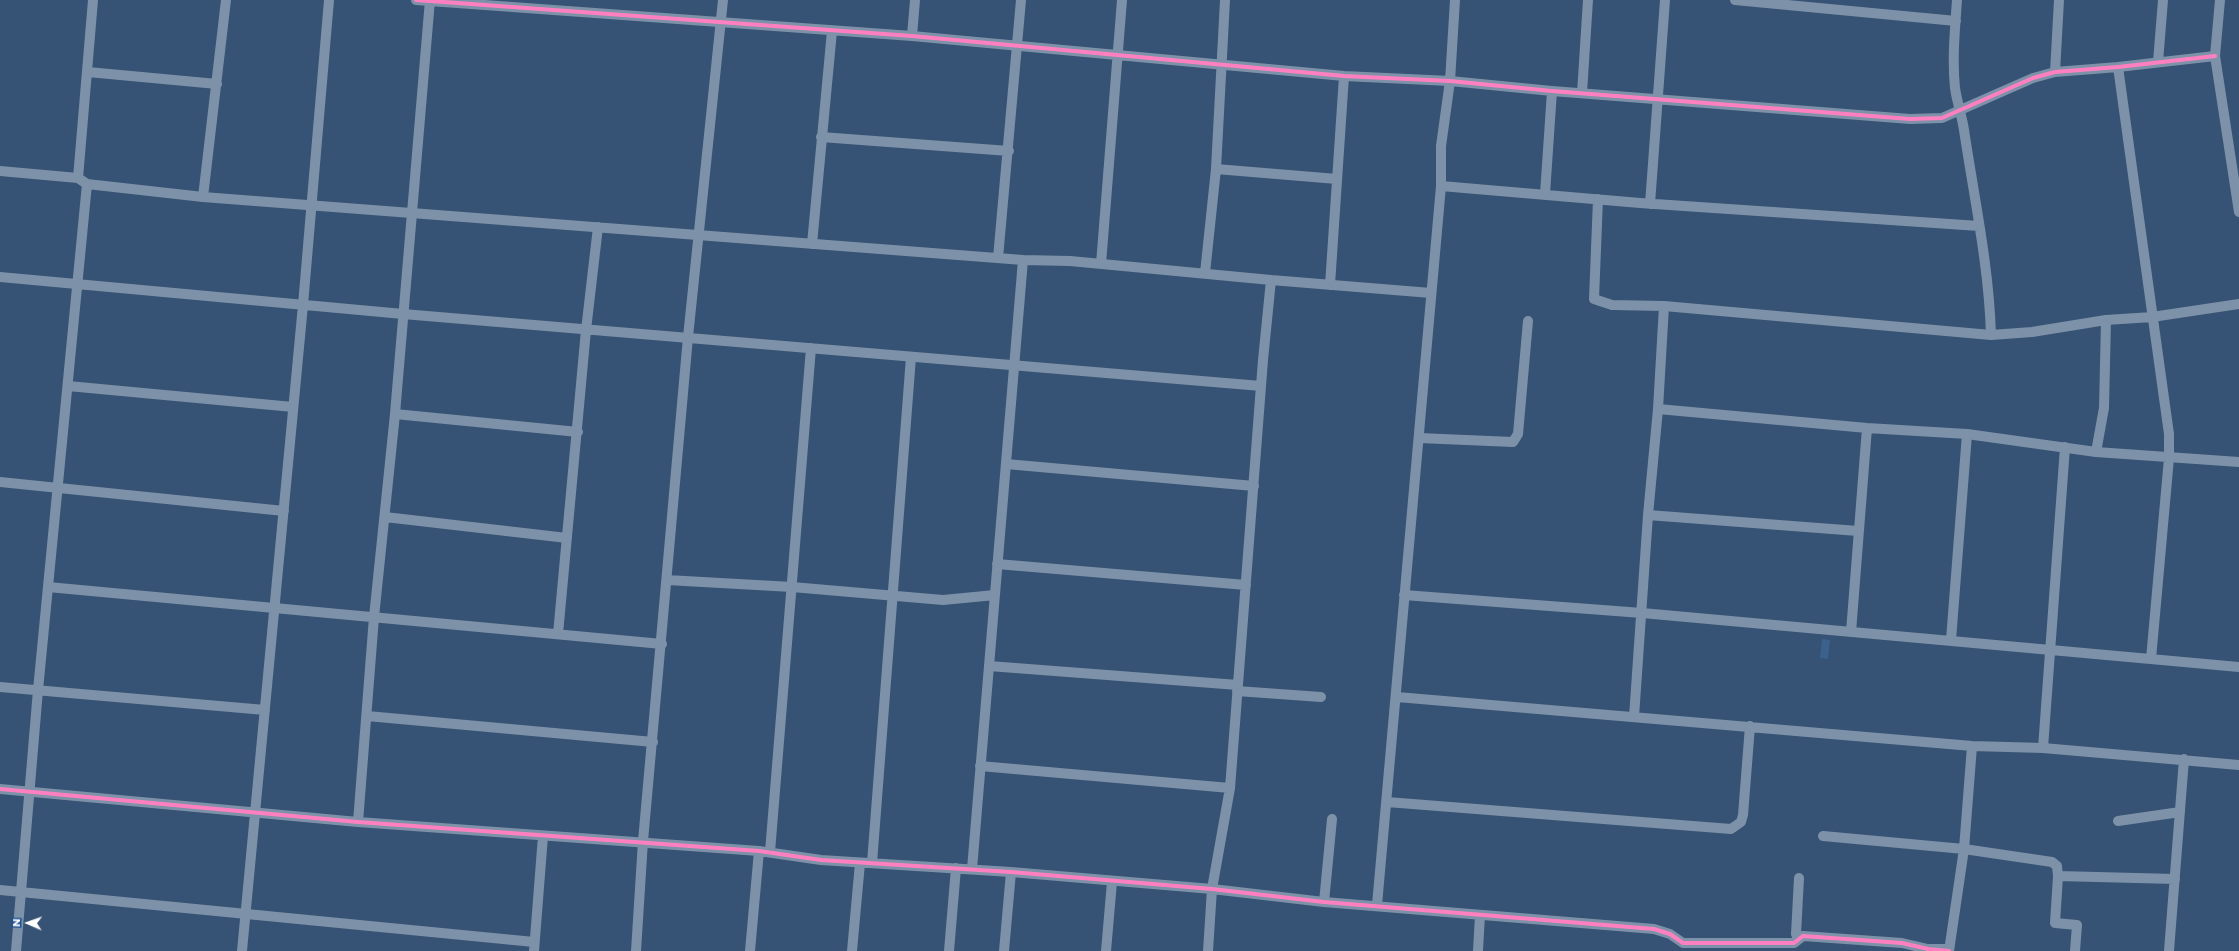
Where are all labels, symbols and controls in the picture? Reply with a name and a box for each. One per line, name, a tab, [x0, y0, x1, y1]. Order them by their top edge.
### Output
north arrow	[8, 903, 48, 943]
text: N	[8, 918, 24, 927]

